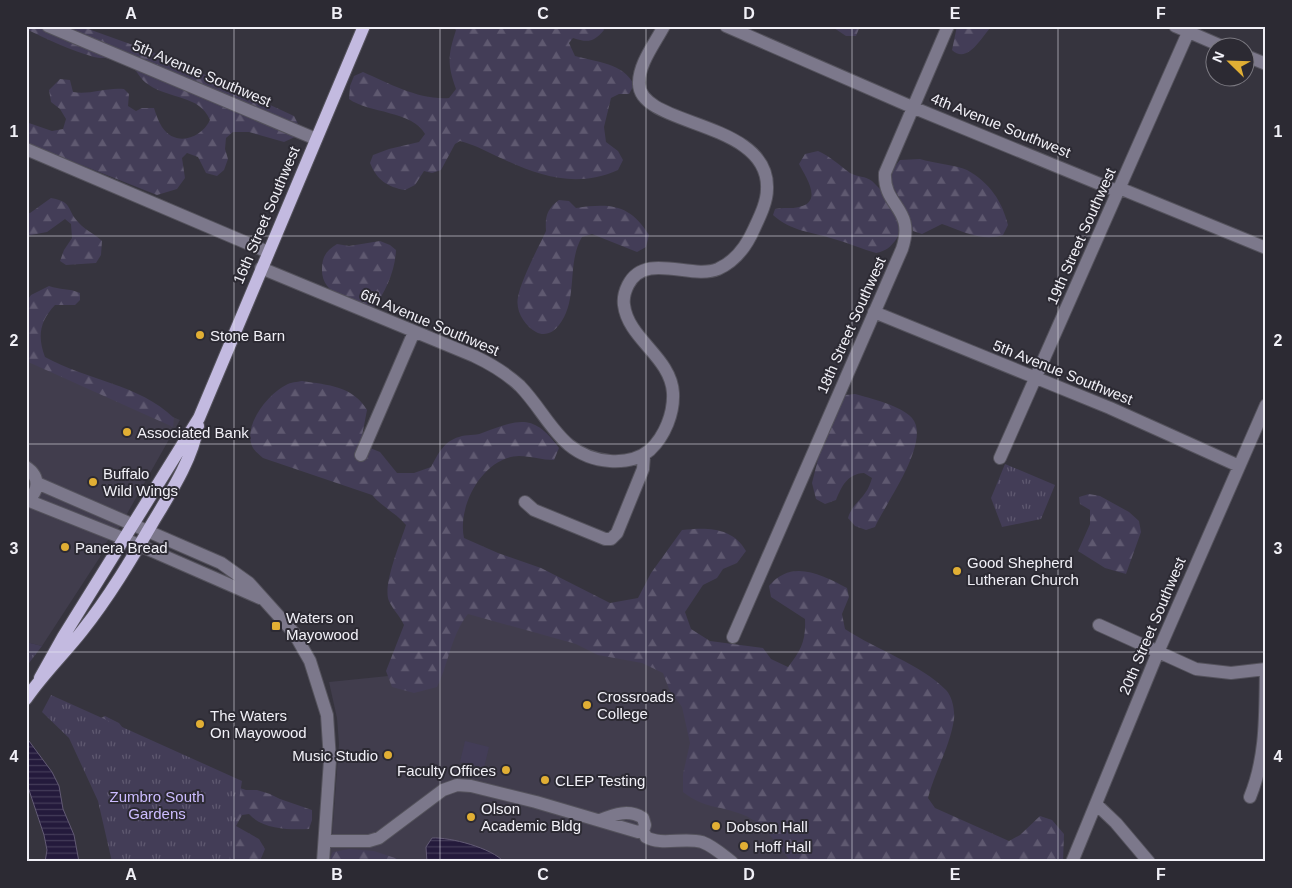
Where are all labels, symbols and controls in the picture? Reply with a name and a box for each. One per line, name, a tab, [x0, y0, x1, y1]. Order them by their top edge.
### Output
text: A	[125, 5, 137, 22]
text: B	[331, 5, 343, 22]
text: C	[537, 5, 549, 22]
text: D	[743, 5, 755, 22]
text: E	[950, 5, 961, 22]
text: F	[1156, 5, 1166, 22]
street label: 5th Avenue Southwest	[130, 36, 275, 110]
north arrow	[1204, 38, 1254, 88]
text: N	[1209, 49, 1227, 65]
street label: 4th Avenue Southwest	[929, 89, 1074, 161]
text: 1	[10, 123, 19, 140]
text: 1	[1274, 123, 1283, 140]
street label: 16th Street Southwest	[229, 143, 303, 286]
street label: 19th Street Southwest	[1043, 164, 1119, 307]
street label: 18th Street Southwest	[813, 253, 889, 396]
street label: 6th Avenue Southwest	[358, 285, 503, 359]
place label: Stone Barn	[210, 327, 285, 344]
marker: Stone Barn	[194, 329, 206, 341]
text: 2	[10, 332, 19, 349]
text: 2	[1274, 332, 1283, 349]
street label: 5th Avenue Southwest	[991, 336, 1136, 408]
place label: Associated Bank	[137, 424, 249, 441]
marker: Associated Bank	[121, 426, 133, 438]
place label: Buffalo Wild Wings	[103, 465, 178, 499]
marker: Buffalo Wild Wings	[87, 476, 99, 488]
place label: Panera Bread	[75, 539, 168, 556]
text: 3	[10, 540, 19, 557]
text: 3	[1274, 540, 1283, 557]
marker: Panera Bread	[59, 541, 71, 553]
place label: Good Shepherd Lutheran Church	[967, 554, 1079, 588]
street label: 20th Street Southwest	[1115, 554, 1189, 697]
marker: Good Shepherd Lutheran Church	[951, 565, 963, 577]
place label: Waters on Mayowood	[286, 609, 359, 643]
marker: Waters on Mayowood	[270, 620, 282, 632]
place label: Crossroads College	[597, 688, 674, 722]
marker: Crossroads College	[581, 699, 593, 711]
place label: The Waters On Mayowood	[210, 707, 307, 741]
marker: The Waters On Mayowood	[194, 718, 206, 730]
place label: Music Studio	[292, 747, 378, 764]
text: 4	[10, 748, 19, 765]
text: 4	[1274, 748, 1283, 765]
marker: Music Studio	[382, 749, 394, 761]
place label: Faculty Offices	[397, 762, 496, 779]
marker: Faculty Offices	[500, 764, 512, 776]
place label: CLEP Testing	[555, 772, 645, 789]
marker: CLEP Testing	[539, 774, 551, 786]
park label: Zumbro South Gardens	[109, 788, 205, 822]
place label: Olson Academic Bldg	[481, 800, 581, 834]
marker: Olson Academic Bldg	[465, 811, 477, 823]
place label: Dobson Hall	[726, 818, 808, 835]
marker: Dobson Hall	[710, 820, 722, 832]
place label: Hoff Hall	[754, 838, 811, 855]
marker: Hoff Hall	[738, 840, 750, 852]
text: A	[125, 866, 137, 883]
text: B	[331, 866, 343, 883]
text: C	[537, 866, 549, 883]
text: D	[743, 866, 755, 883]
text: E	[950, 866, 961, 883]
text: F	[1156, 866, 1166, 883]

